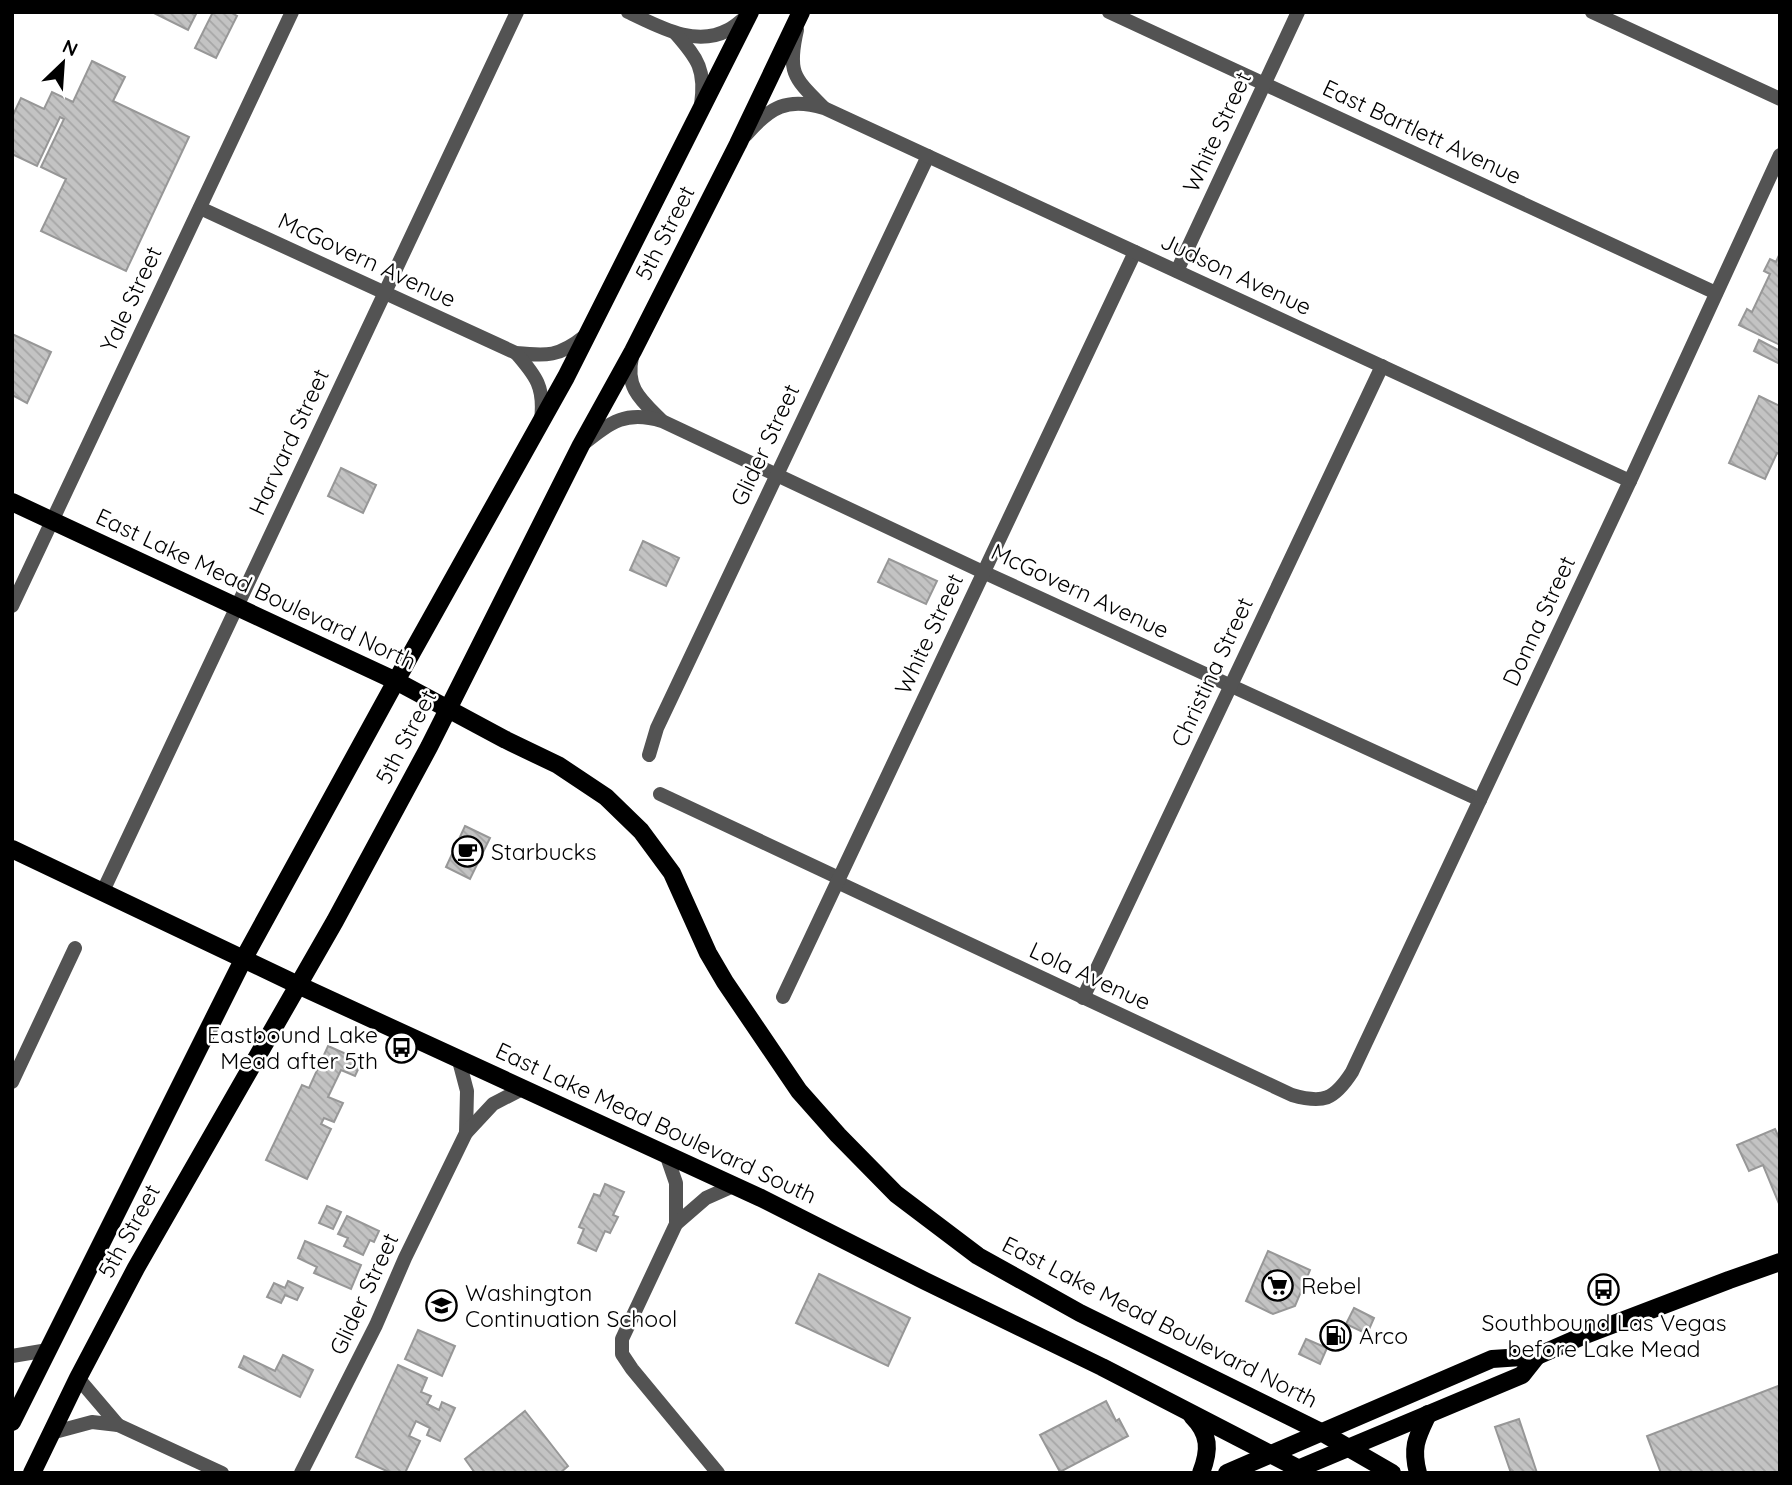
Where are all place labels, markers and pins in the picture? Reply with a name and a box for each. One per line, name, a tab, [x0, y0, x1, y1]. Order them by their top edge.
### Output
cafe icon: Starbucks	[451, 835, 485, 869]
place label: Starbucks	[491, 837, 596, 866]
place label: Eastbound Lake Mead after 5th	[207, 1020, 378, 1075]
bus stop icon: Eastbound Lake Mead after 5th	[384, 1031, 418, 1065]
supermarket icon: Rebel	[1261, 1269, 1295, 1303]
place label: Rebel	[1301, 1271, 1362, 1300]
bus stop icon: Southbound Las Vegas before Lake Mead	[1587, 1272, 1621, 1306]
place label: Washington Continuation School	[465, 1278, 677, 1333]
school or university icon: Washington Continuation School	[425, 1289, 459, 1323]
place label: Southbound Las Vegas before Lake Mead	[1481, 1308, 1727, 1363]
fuel station icon: Arco	[1319, 1319, 1353, 1353]
place label: Arco	[1359, 1321, 1408, 1350]

